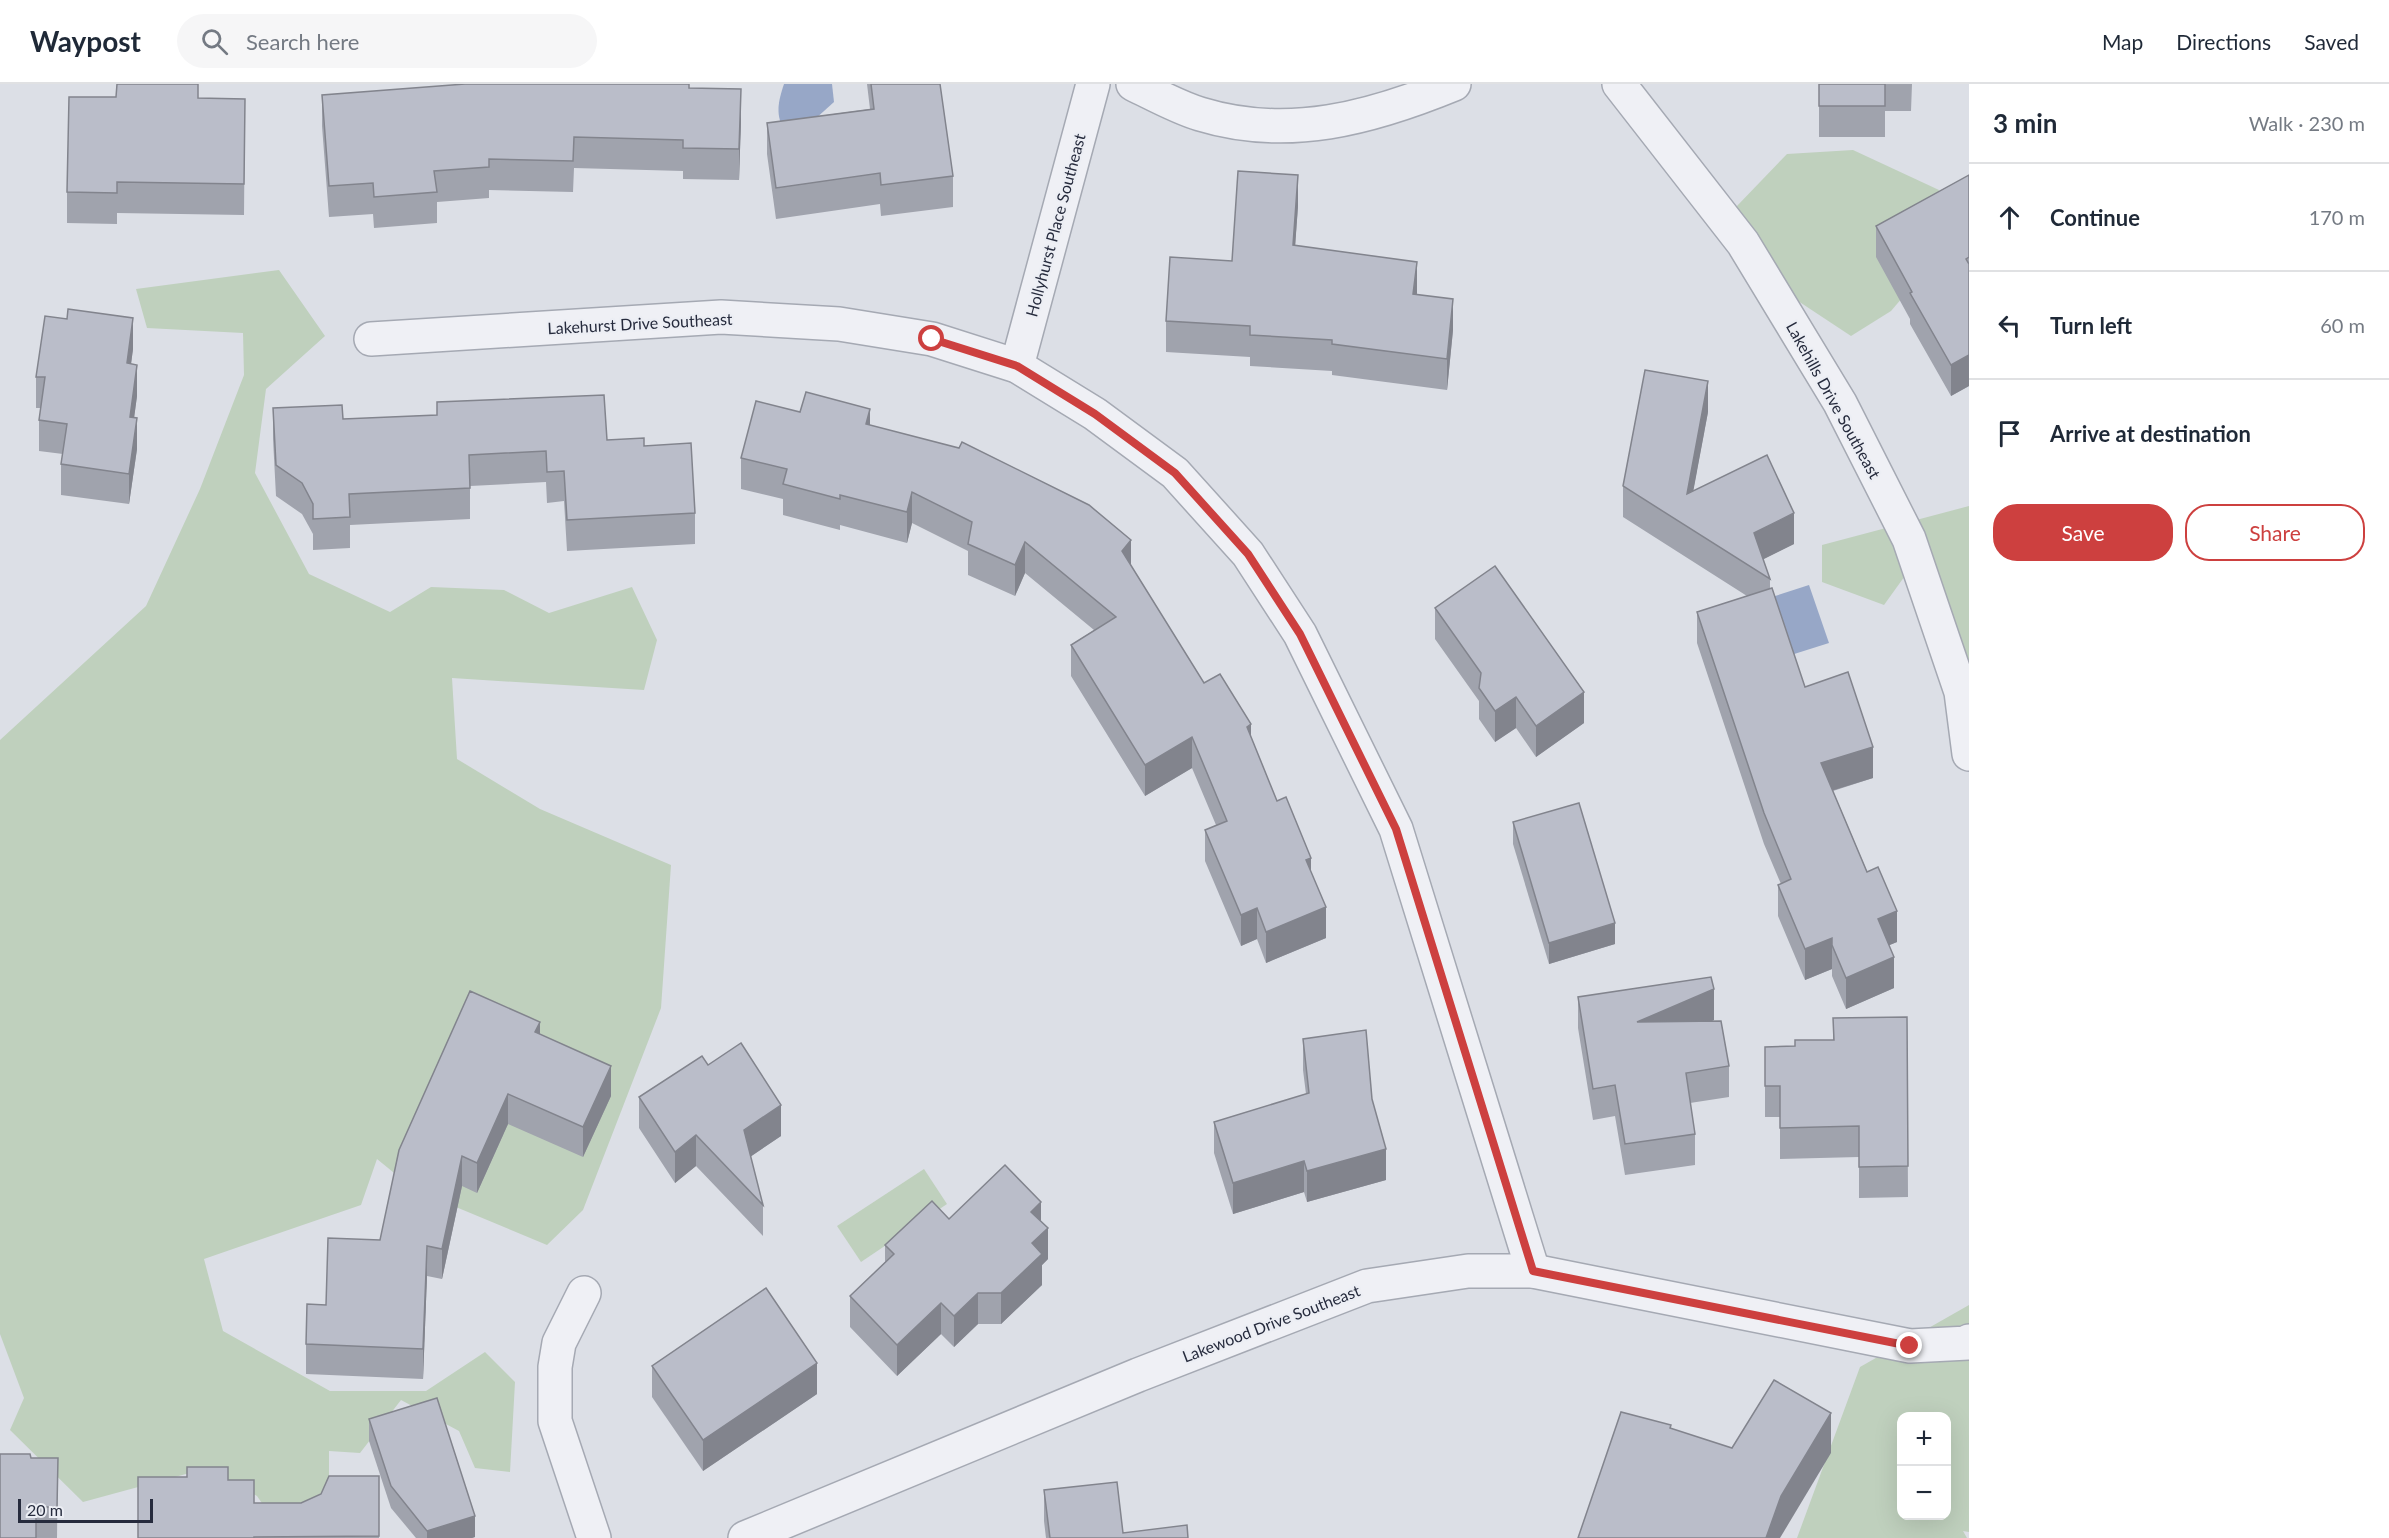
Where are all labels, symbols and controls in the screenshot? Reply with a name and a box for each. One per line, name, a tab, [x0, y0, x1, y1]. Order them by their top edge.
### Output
search box	[177, 14, 597, 68]
text: Waypost	[30, 24, 141, 58]
icon: search	[198, 25, 231, 58]
text: Search here	[246, 28, 359, 55]
text: Map	[2102, 29, 2143, 54]
text: Directions	[2176, 29, 2271, 54]
text: Saved	[2304, 29, 2359, 54]
text: 3 min	[1993, 107, 2057, 139]
text: Walk · 230 m	[2249, 111, 2365, 135]
street label: Hollyhurst Place Southeast	[1021, 131, 1089, 319]
icon: ahead	[1993, 201, 2026, 234]
text: Continue	[2050, 204, 2140, 231]
text: 170 m	[2309, 205, 2365, 229]
street label: Lakehurst Drive Southeast	[547, 309, 733, 337]
icon: left	[1993, 309, 2026, 342]
text: Turn left	[2050, 312, 2132, 339]
text: 60 m	[2320, 313, 2365, 337]
street label: Lakehills Drive Southeast	[1783, 318, 1885, 482]
route start	[918, 325, 944, 351]
icon: arrive	[1993, 417, 2026, 450]
text: Arrive at destination	[2050, 420, 2251, 447]
button: Save	[1993, 504, 2173, 561]
button: Share	[2185, 504, 2365, 561]
street label: Lakewood Drive Southeast	[1180, 1280, 1363, 1366]
route end	[1896, 1332, 1922, 1358]
map controls	[1897, 1412, 1951, 1520]
button: +	[1897, 1412, 1951, 1466]
button: −	[1897, 1466, 1951, 1520]
scale bar	[18, 1496, 153, 1524]
text: 20 m	[27, 1500, 63, 1519]

